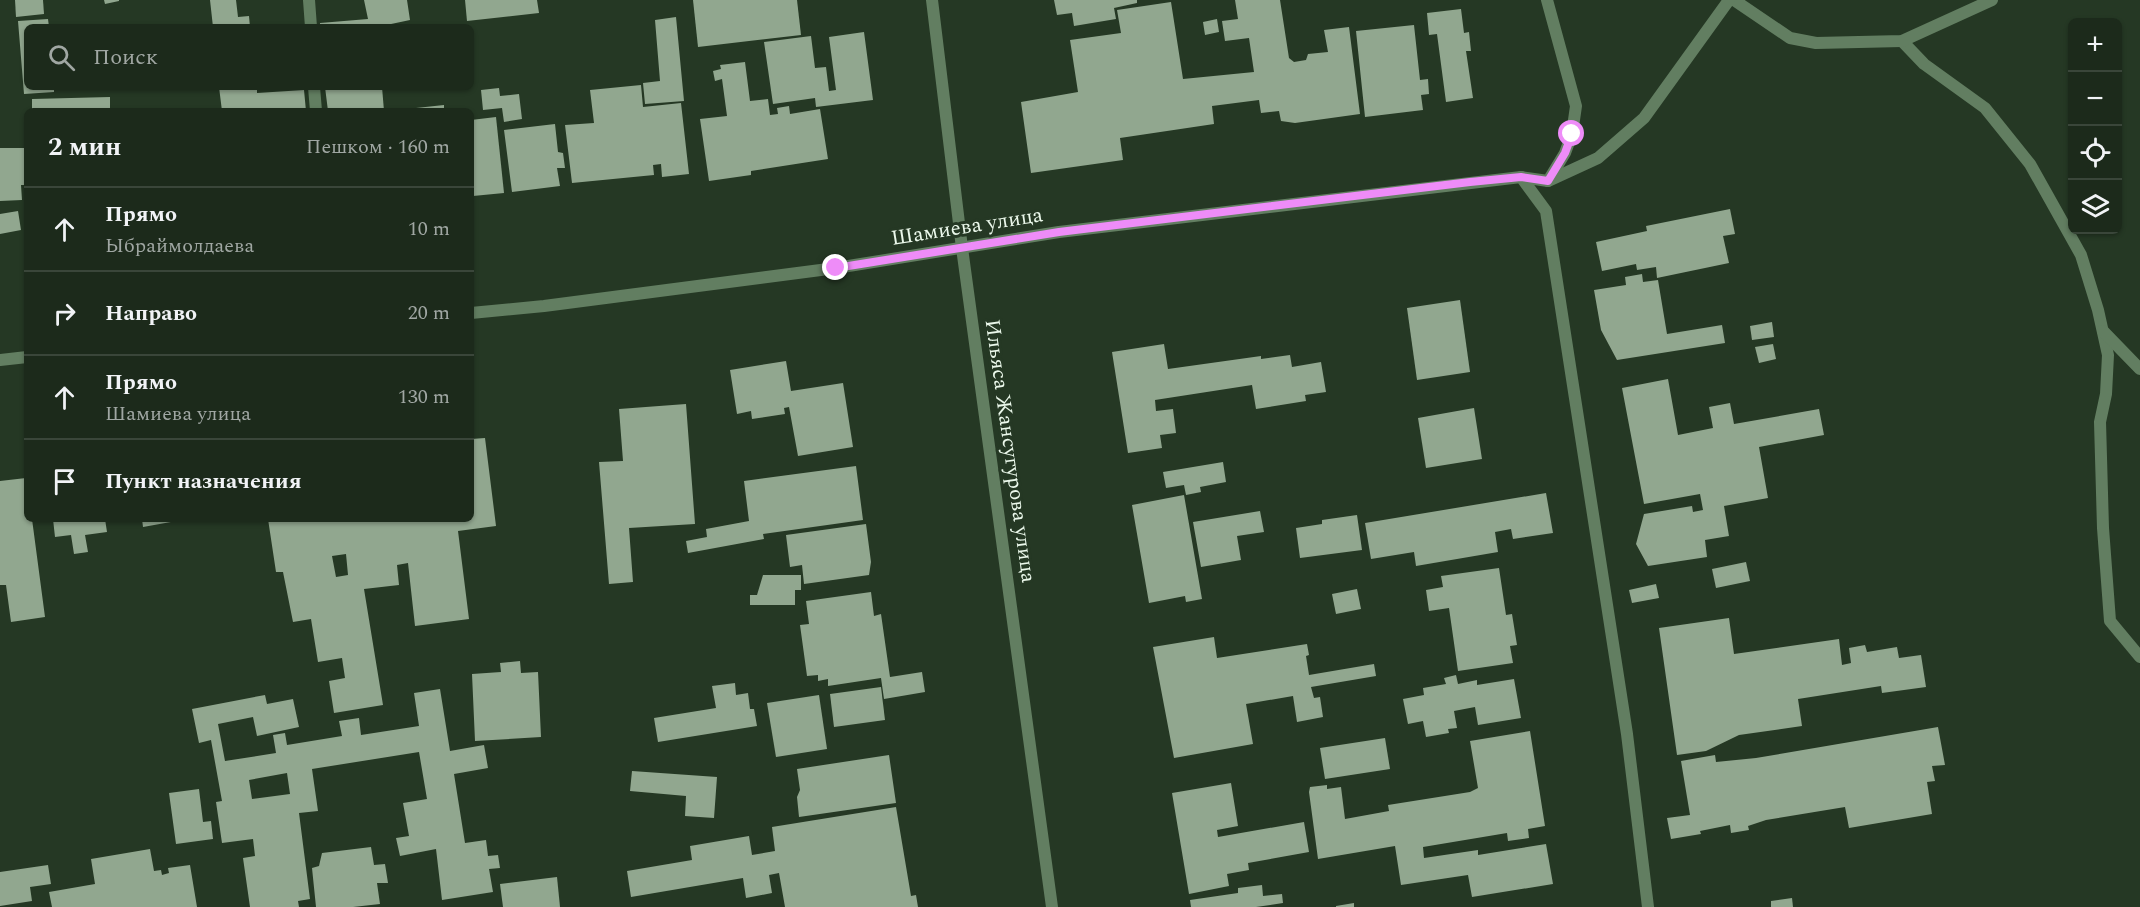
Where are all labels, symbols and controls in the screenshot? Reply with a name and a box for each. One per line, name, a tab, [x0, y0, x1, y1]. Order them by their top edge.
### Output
map controls	[2068, 18, 2122, 234]
button: +	[2068, 18, 2122, 72]
search box	[24, 24, 474, 90]
icon: search	[45, 41, 78, 74]
text: Поиск	[93, 41, 158, 74]
button: −	[2068, 72, 2122, 126]
route start	[1558, 120, 1584, 146]
button: locate	[2068, 126, 2122, 180]
text: 2 мин	[48, 127, 121, 167]
text: Пешком · 160 m	[306, 132, 450, 162]
button: layers	[2068, 180, 2122, 234]
text: Прямо	[105, 198, 177, 231]
street label: Шамиева улица	[889, 199, 1046, 255]
icon: ahead	[48, 213, 81, 246]
text: 10 m	[408, 214, 450, 244]
text: Ыбраймолдаева	[105, 231, 254, 261]
route end	[822, 254, 848, 280]
icon: right	[48, 297, 81, 330]
text: Направо	[105, 297, 197, 330]
text: 20 m	[408, 298, 450, 328]
street label: Ильяса Жансугурова улица	[976, 317, 1044, 585]
text: Прямо	[105, 366, 177, 399]
icon: ahead	[48, 381, 81, 414]
text: 130 m	[398, 382, 450, 412]
text: Шамиева улица	[105, 399, 251, 429]
icon: arrive	[48, 465, 81, 498]
text: Пункт назначения	[105, 465, 302, 498]

